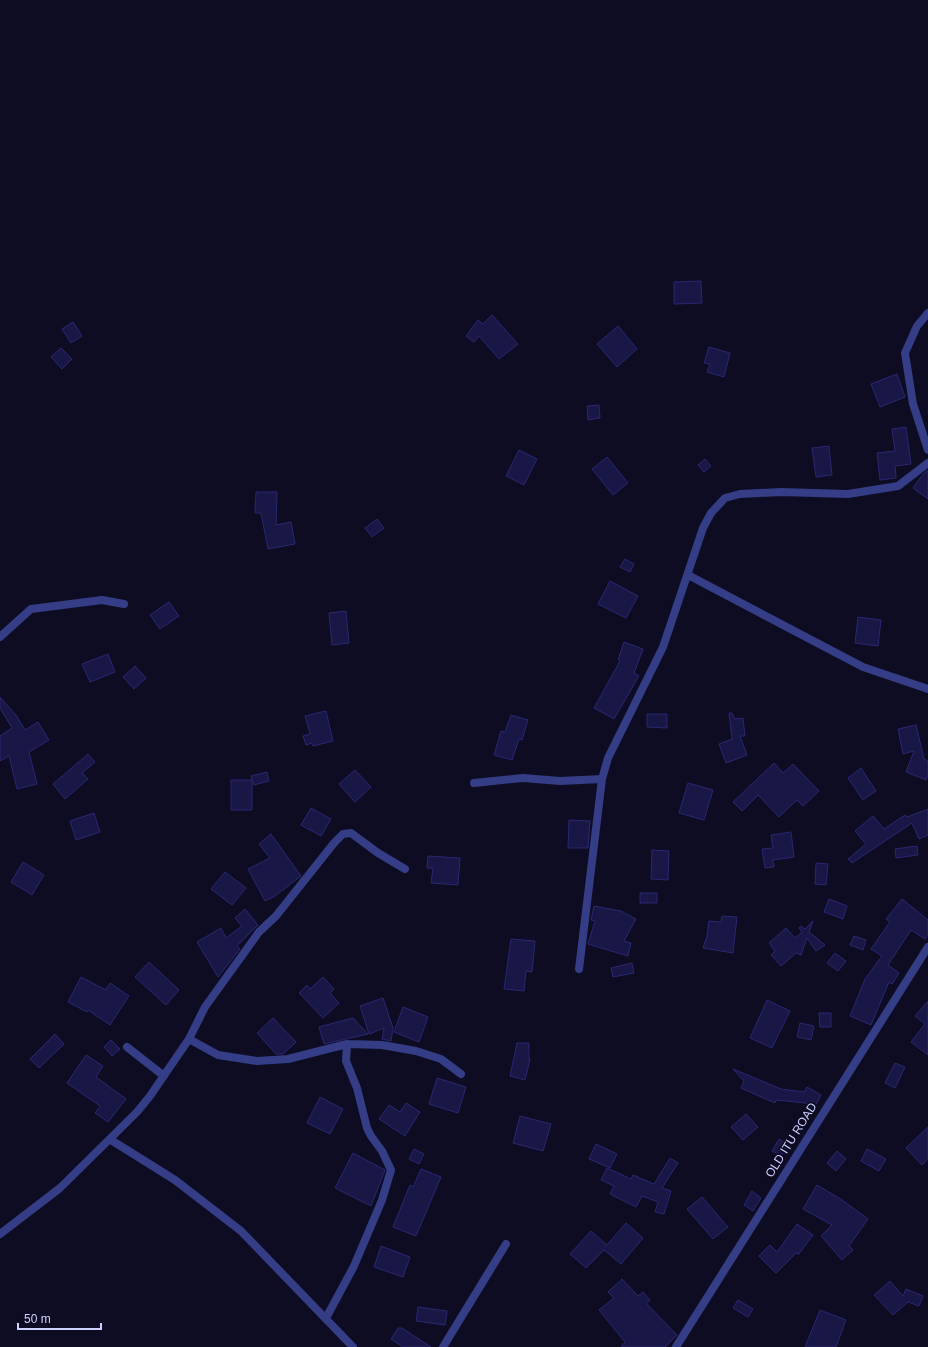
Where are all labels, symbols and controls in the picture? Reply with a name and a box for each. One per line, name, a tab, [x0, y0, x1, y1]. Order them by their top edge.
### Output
street label: OLD ITU ROAD	[762, 1100, 820, 1180]
scale bar	[18, 1305, 101, 1331]
text: 50 m	[24, 1312, 51, 1326]

